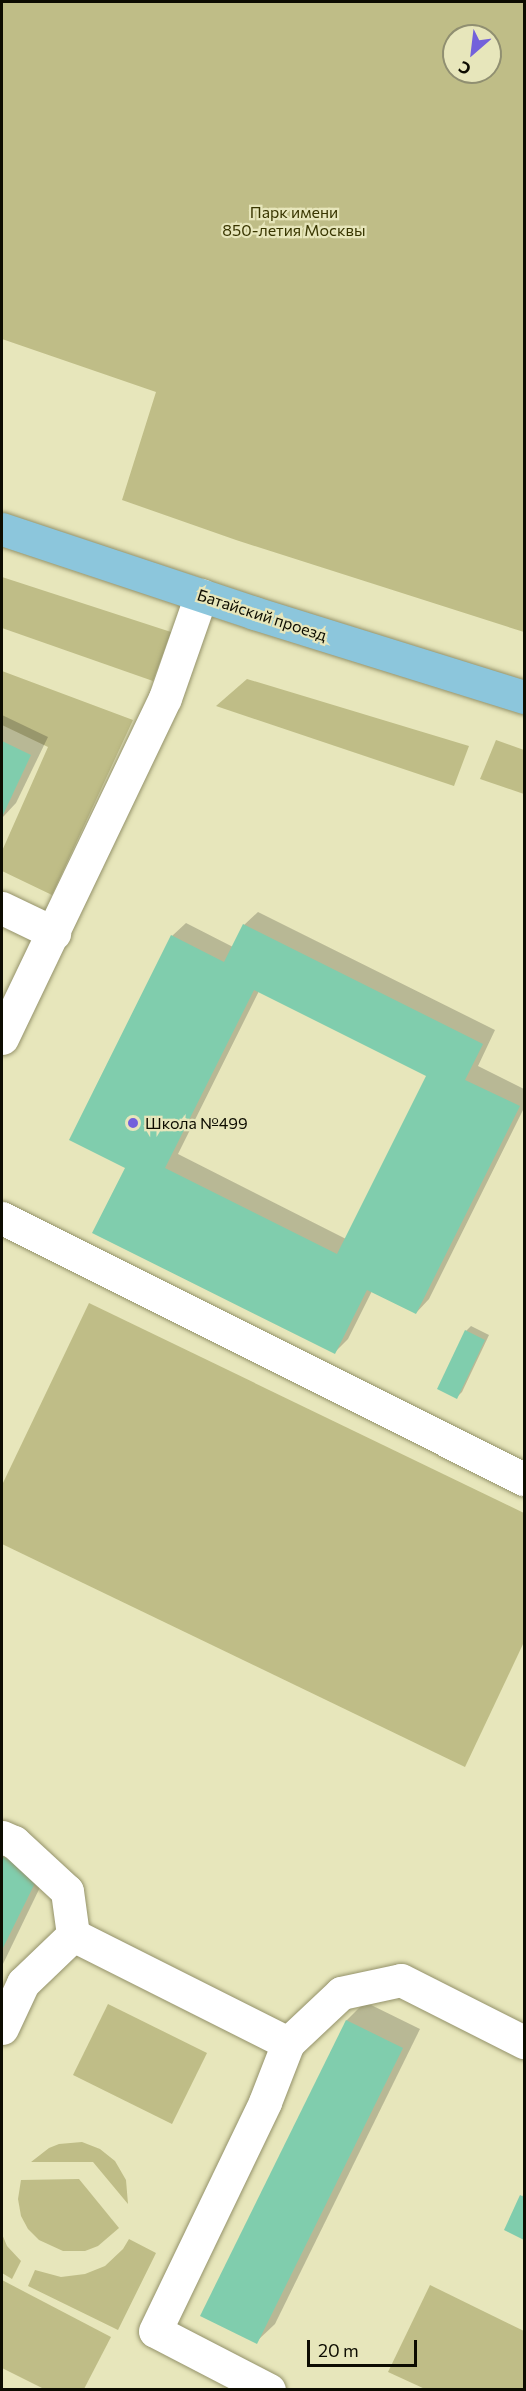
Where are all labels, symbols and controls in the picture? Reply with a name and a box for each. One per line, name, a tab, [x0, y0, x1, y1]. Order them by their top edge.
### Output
north arrow	[442, 24, 502, 84]
text: С	[455, 58, 474, 80]
park label: Парк имени 850-летия Москвы	[222, 202, 366, 240]
street label: Батайский проезд	[195, 585, 329, 645]
place label: Школа №499	[145, 1113, 248, 1133]
marker: Школа №499	[126, 1116, 140, 1130]
scale bar	[310, 2328, 420, 2366]
text: 20 m	[318, 2339, 359, 2361]

